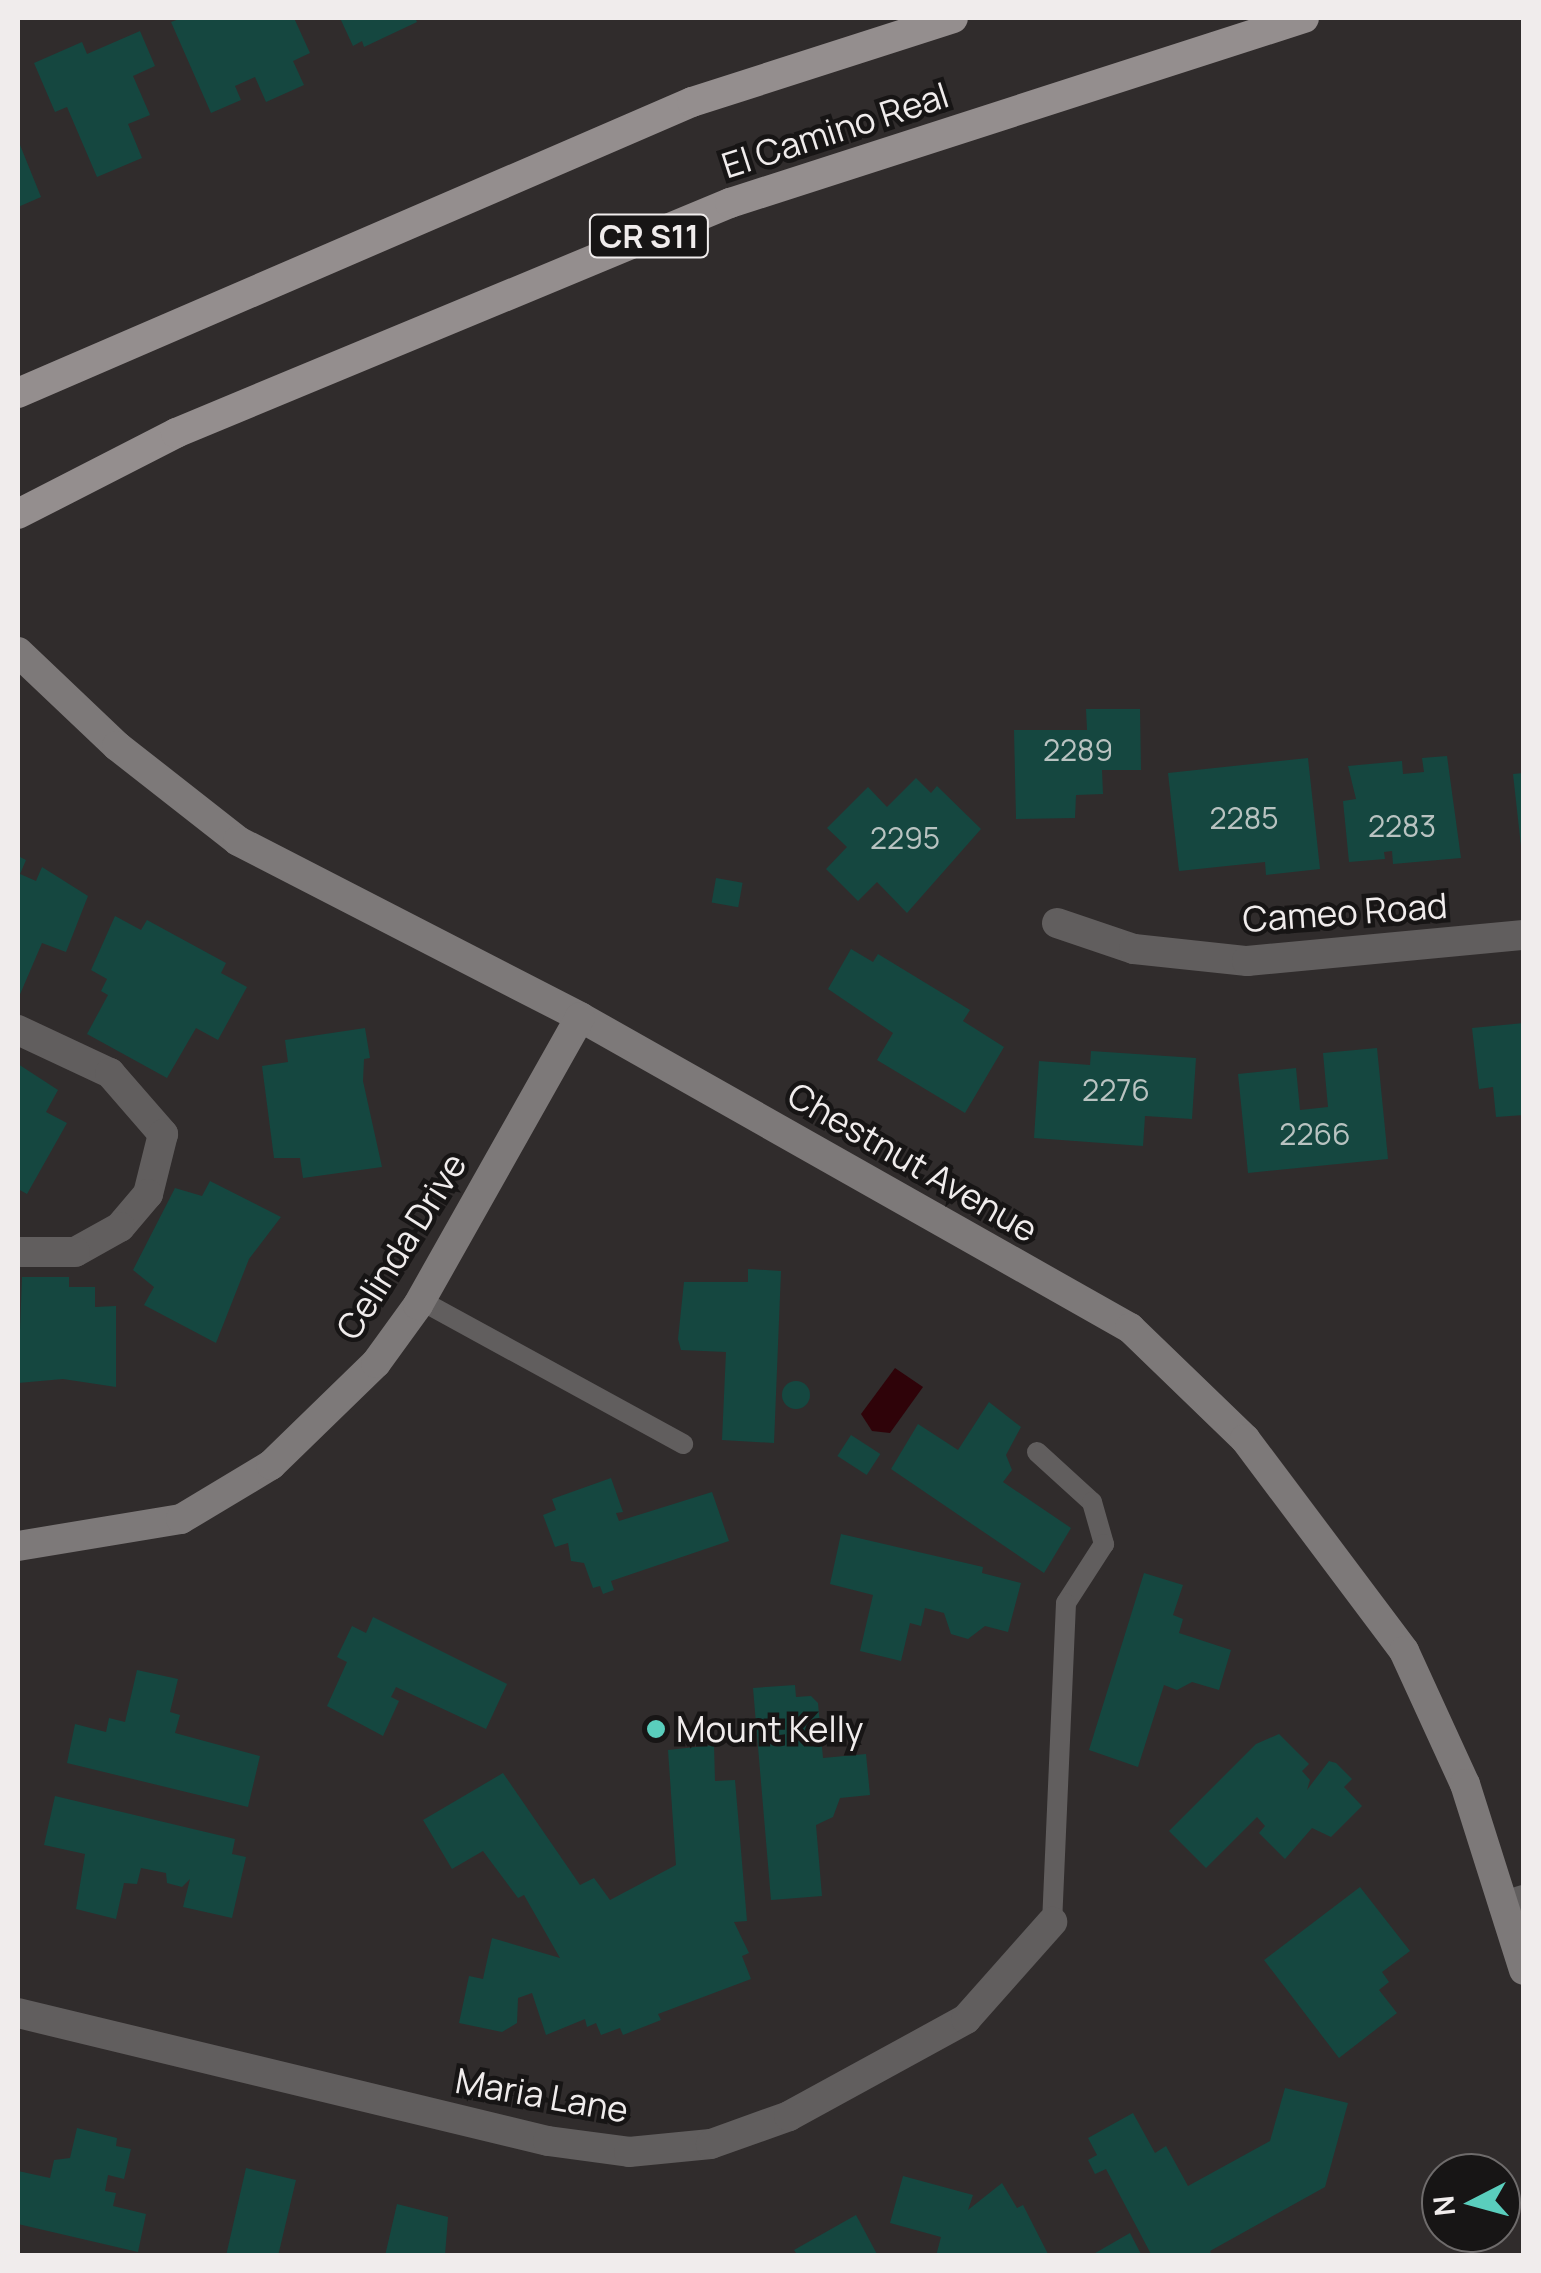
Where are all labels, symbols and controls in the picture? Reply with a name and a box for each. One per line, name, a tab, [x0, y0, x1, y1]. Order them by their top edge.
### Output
street label: El Camino Real	[716, 74, 954, 186]
road number: CR S11	[586, 209, 712, 263]
house number: 2289	[1043, 732, 1113, 768]
house number: 2285	[1210, 800, 1278, 836]
house number: 2283	[1368, 808, 1436, 844]
house number: 2295	[870, 820, 940, 856]
street label: Cameo Road	[1241, 884, 1449, 940]
house number: 2276	[1082, 1072, 1150, 1108]
street label: Chestnut Avenue	[781, 1074, 1045, 1250]
house number: 2266	[1279, 1116, 1351, 1152]
street label: Celinda Drive	[327, 1145, 475, 1347]
place label: Mount Kelly	[676, 1708, 863, 1750]
marker: Mount Kelly	[645, 1718, 667, 1740]
street label: Maria Lane	[452, 2059, 632, 2131]
north arrow	[1421, 2153, 1521, 2253]
text: N	[1423, 2194, 1463, 2218]

